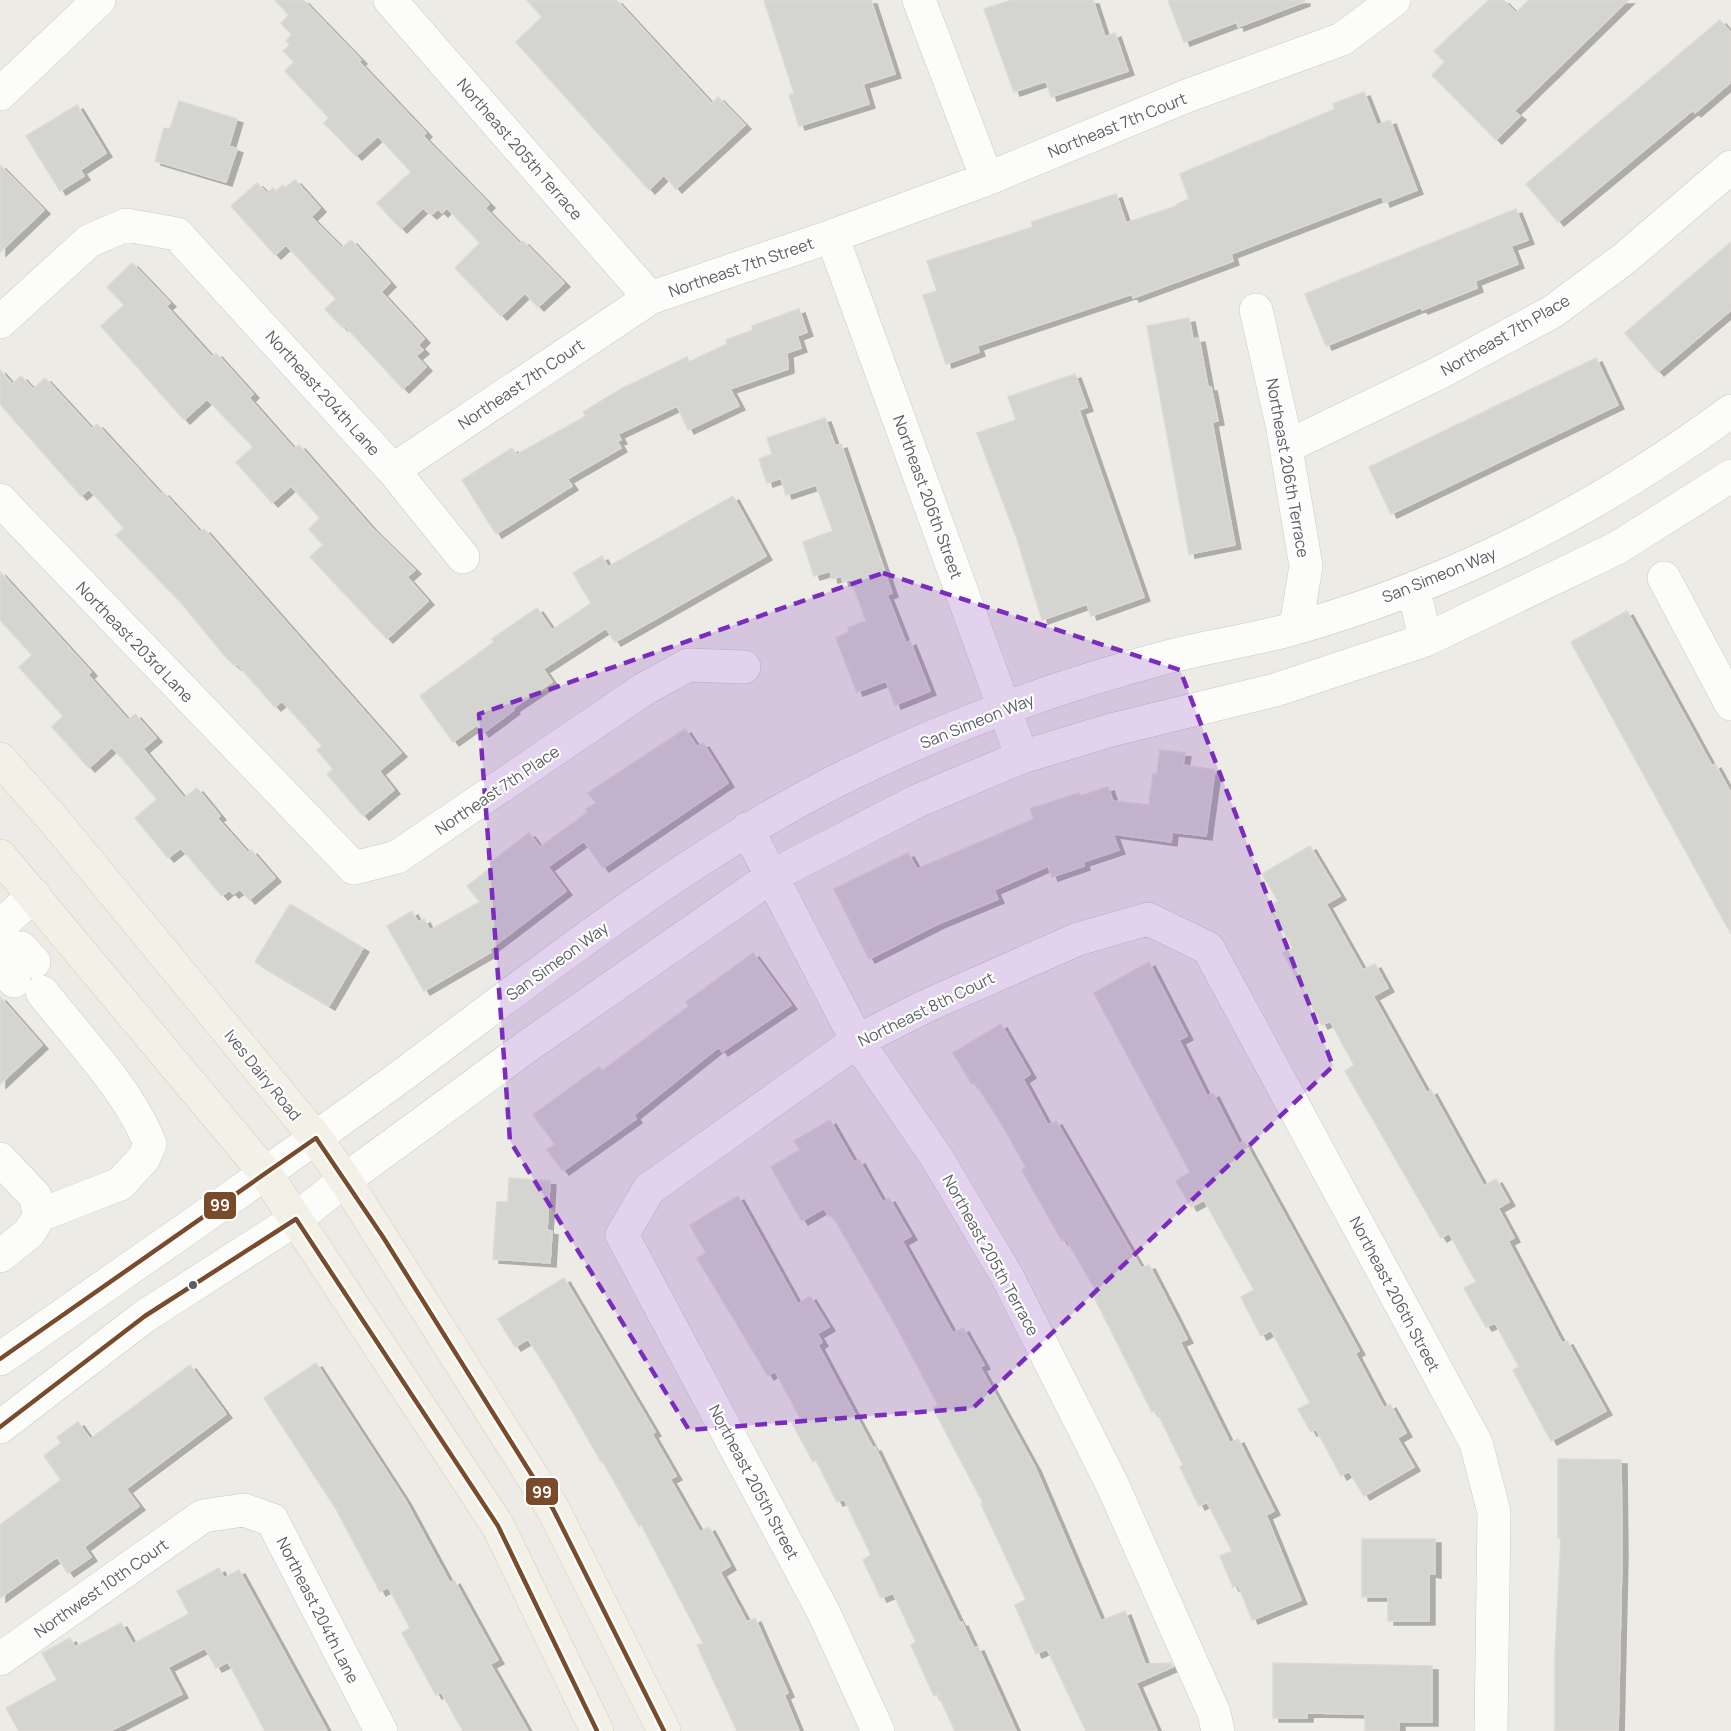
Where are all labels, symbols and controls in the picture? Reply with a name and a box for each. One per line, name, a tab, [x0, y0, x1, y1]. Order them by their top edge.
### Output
street label: Northeast 205th Terrace	[452, 73, 588, 225]
street label: Northeast 7th Court	[1044, 87, 1190, 163]
street label: Northeast 7th Street	[665, 232, 817, 302]
street label: Northeast 7th Place	[1436, 289, 1574, 381]
street label: Northeast 204th Lane	[261, 326, 385, 460]
street label: Northeast 7th Court	[454, 334, 588, 434]
street label: Northeast 206th Terrace	[1261, 377, 1315, 559]
street label: Northeast 206th Street	[888, 412, 968, 582]
street label: San Simeon Way	[1379, 542, 1500, 608]
street label: Northeast 203rd Lane	[71, 577, 199, 707]
street label: San Simeon Way	[917, 688, 1038, 754]
street label: Northeast 7th Place	[430, 740, 564, 840]
street label: San Simeon Way	[502, 916, 613, 1006]
street label: Northeast 8th Court	[854, 966, 998, 1052]
street label: Ives Dairy Road	[219, 1025, 307, 1125]
street label: Northeast 205th Terrace	[937, 1170, 1045, 1340]
line badge: 99	[203, 1191, 237, 1220]
text: 99	[210, 1194, 230, 1216]
street label: Northeast 206th Street	[1345, 1212, 1445, 1376]
unlabelled marker	[187, 1279, 199, 1291]
street label: Northeast 205th Street	[704, 1401, 804, 1563]
line badge: 99	[525, 1477, 559, 1506]
text: 99	[532, 1481, 552, 1503]
street label: Northwest 10th Court	[30, 1533, 172, 1643]
street label: Northeast 204th Lane	[272, 1533, 364, 1687]

